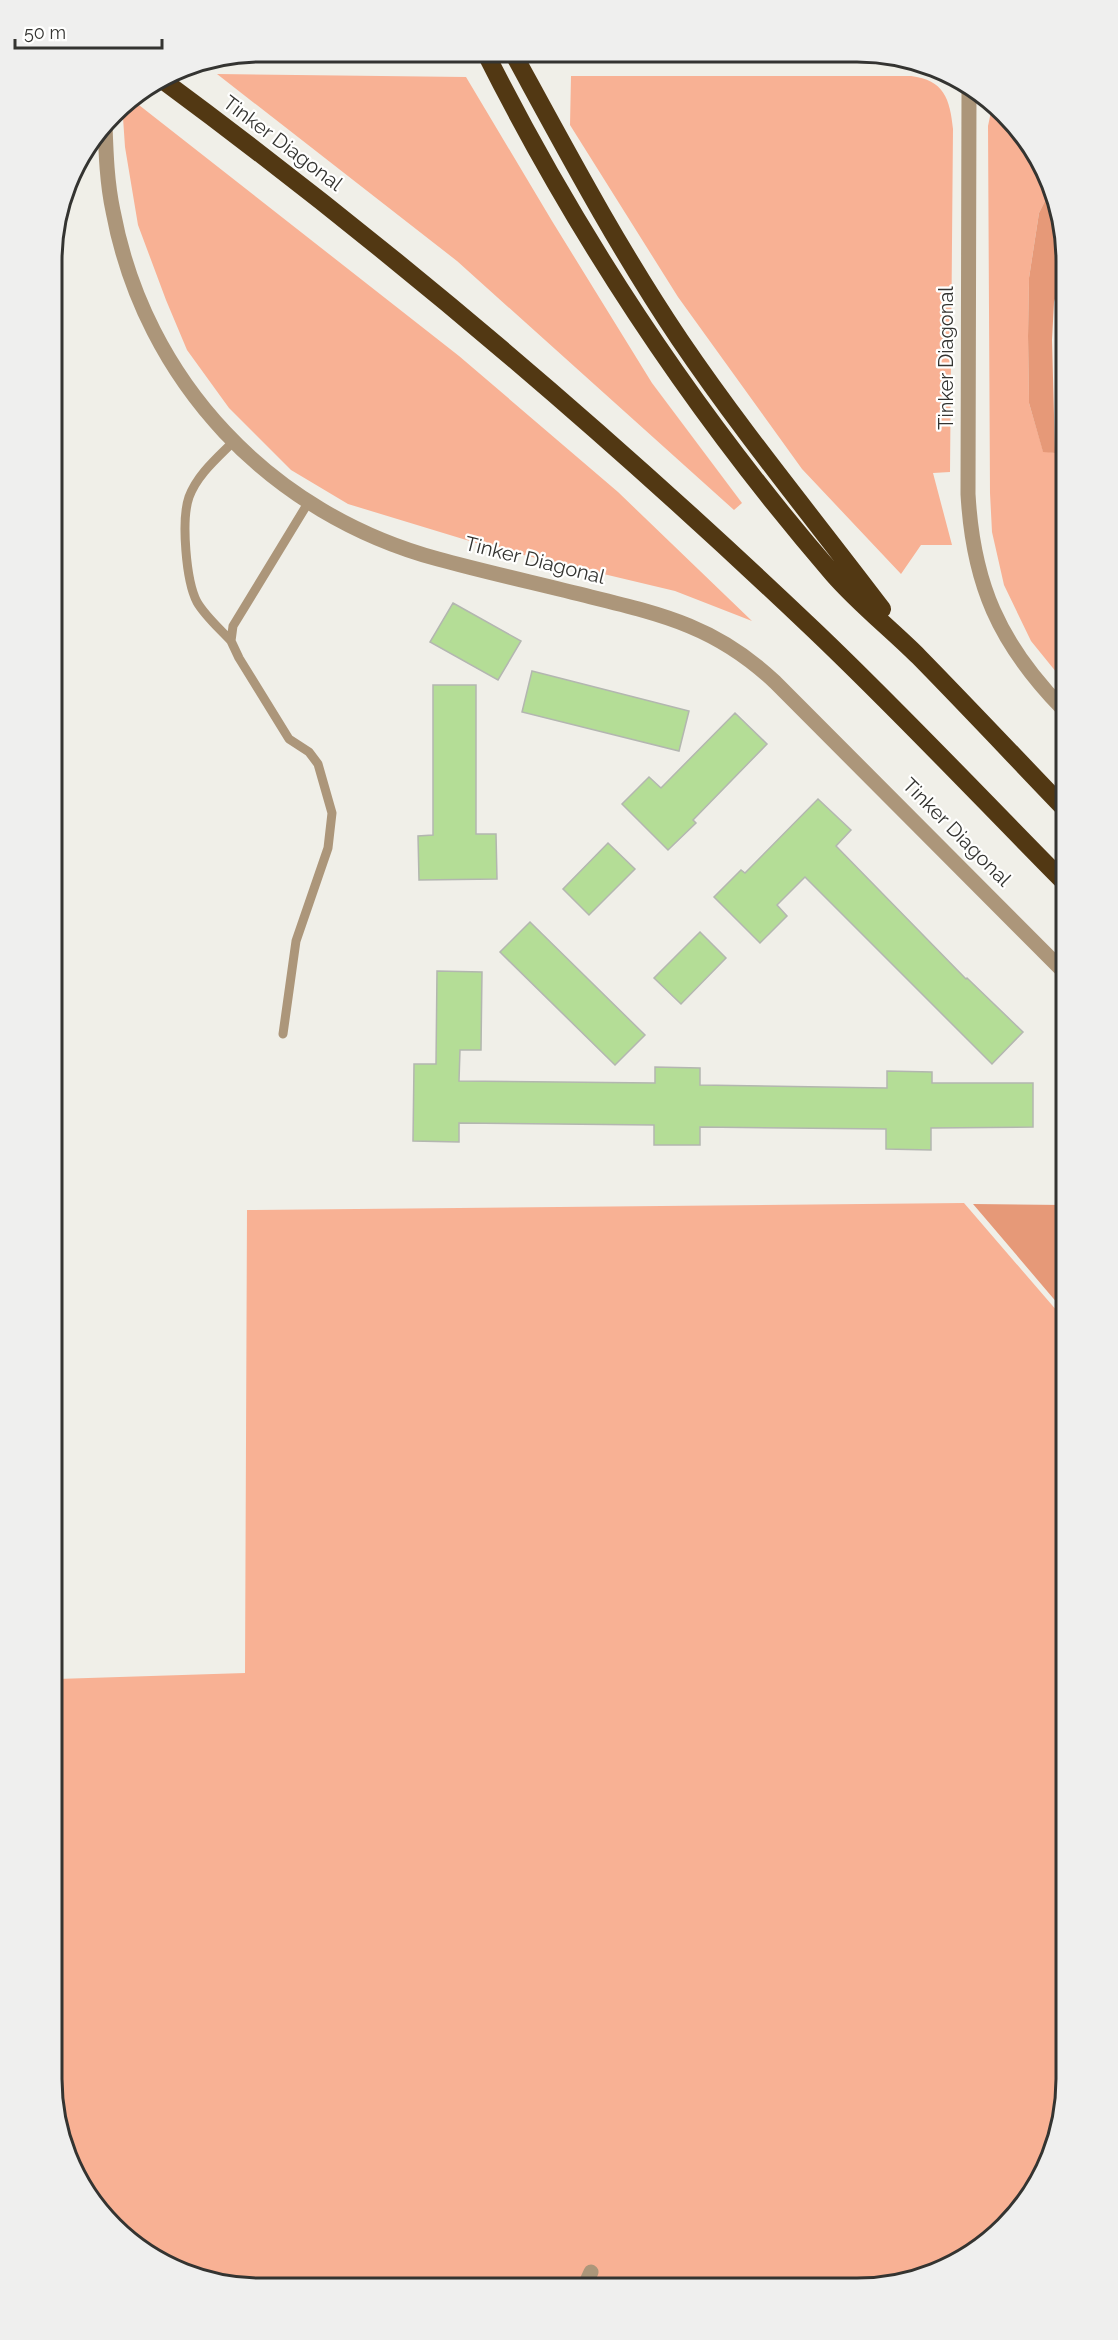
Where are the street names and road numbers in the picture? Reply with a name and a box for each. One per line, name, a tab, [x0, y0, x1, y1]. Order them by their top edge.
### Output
street label: Tinker Diagonal	[218, 90, 348, 196]
street label: Tinker Diagonal	[934, 286, 958, 430]
street label: Tinker Diagonal	[462, 531, 608, 589]
street label: Tinker Diagonal	[898, 773, 1017, 892]

